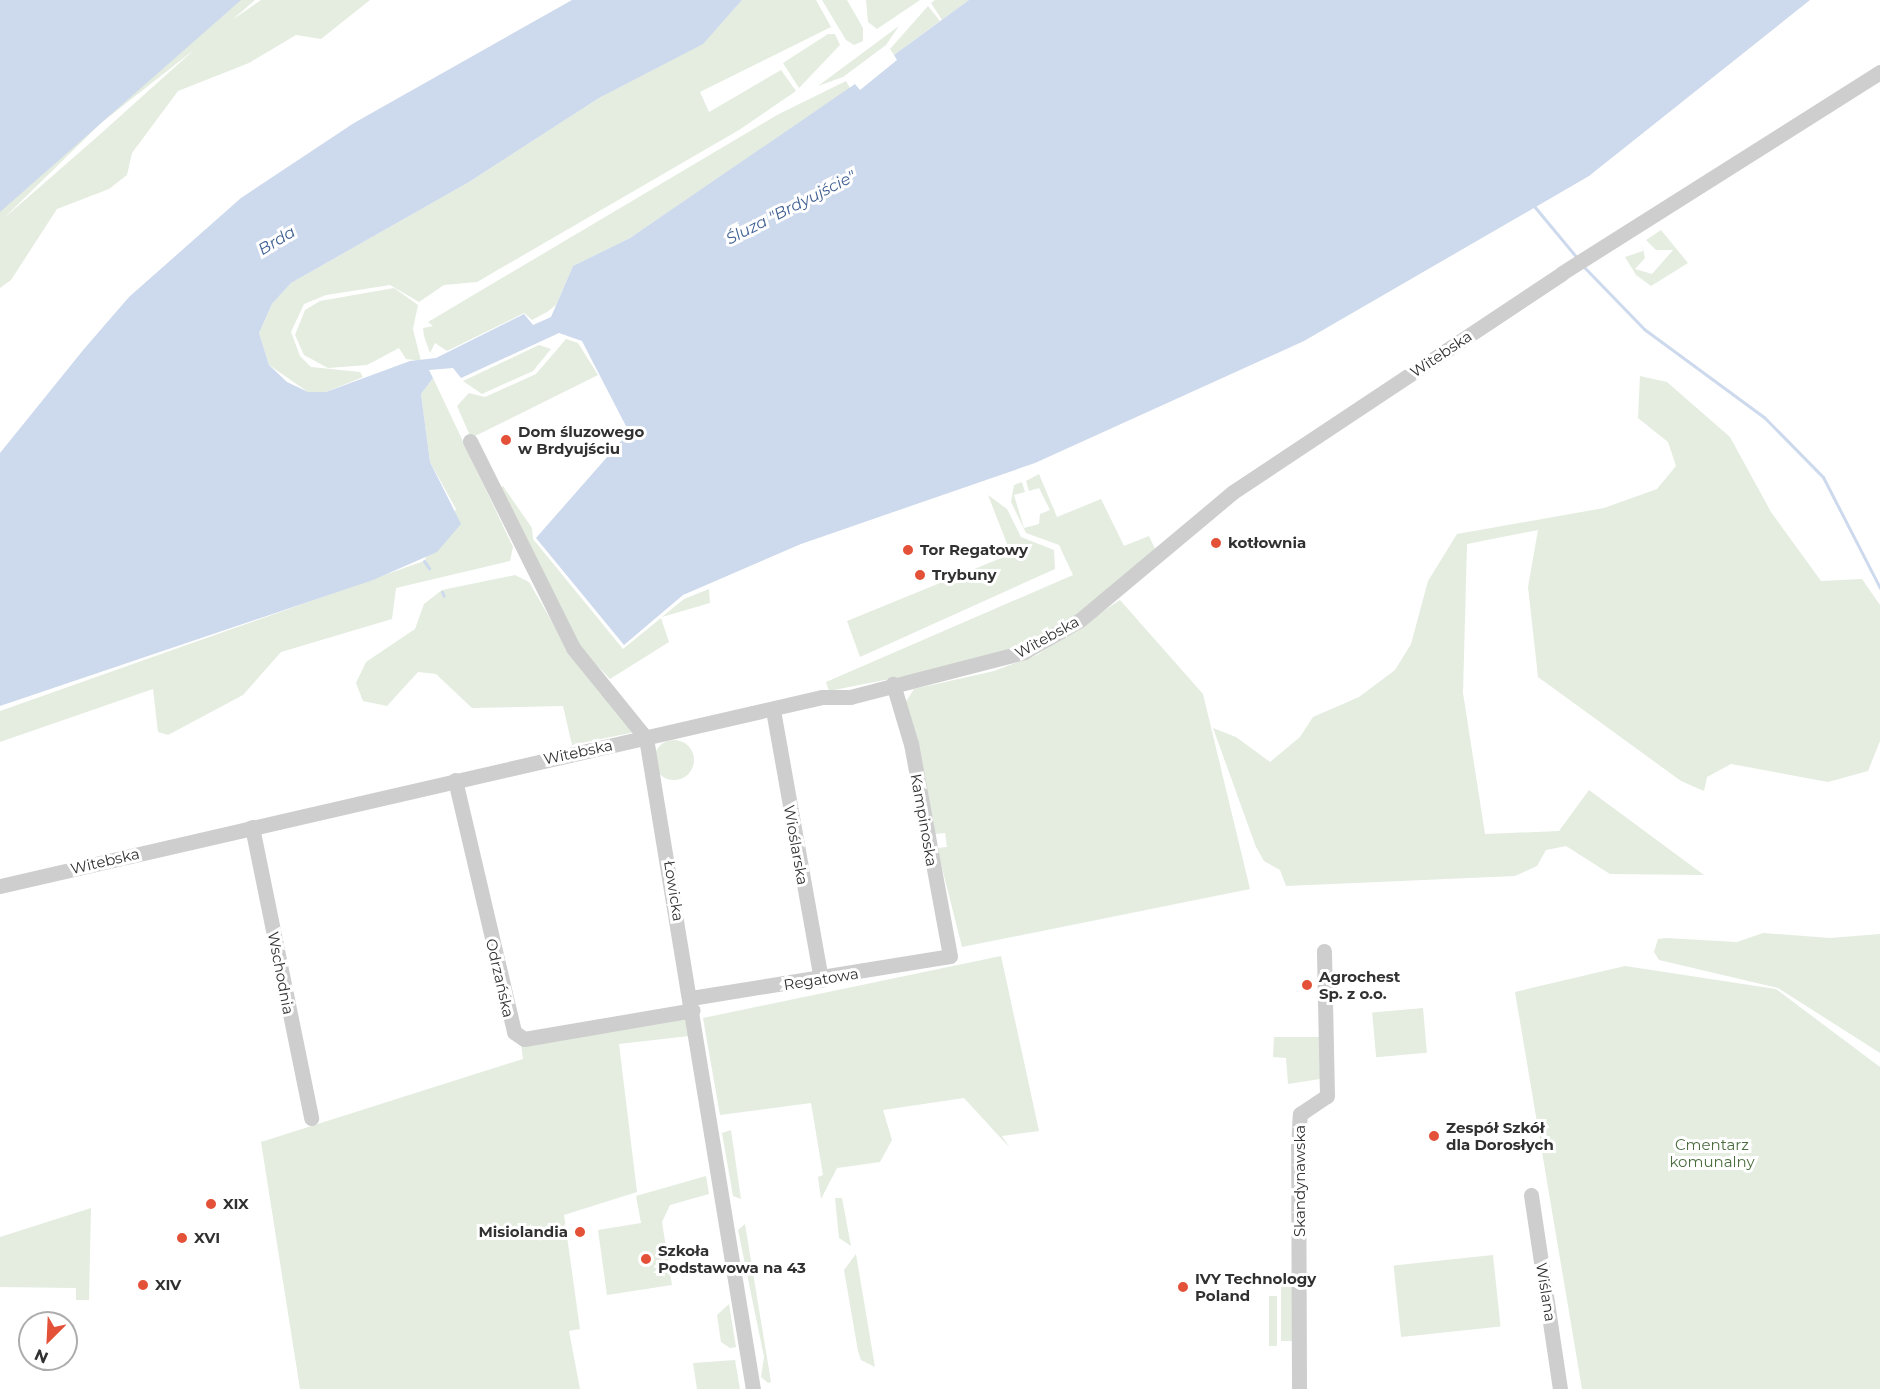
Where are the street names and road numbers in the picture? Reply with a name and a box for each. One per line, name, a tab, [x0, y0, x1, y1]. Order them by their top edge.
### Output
street label: Witebska	[1407, 327, 1475, 381]
street label: Witebska	[1012, 612, 1082, 662]
street label: Witebska	[542, 736, 614, 768]
street label: Kampinoska	[907, 772, 941, 868]
street label: Wioślarska	[780, 804, 812, 886]
street label: Witebska	[69, 844, 141, 878]
street label: Łowicka	[660, 859, 688, 923]
street label: Wschodnia	[264, 930, 298, 1016]
street label: Odrzańska	[482, 937, 518, 1019]
street label: Regatowa	[782, 964, 860, 994]
street label: Skandynawska	[1291, 1125, 1309, 1237]
street label: Wiślana	[1532, 1261, 1560, 1323]

